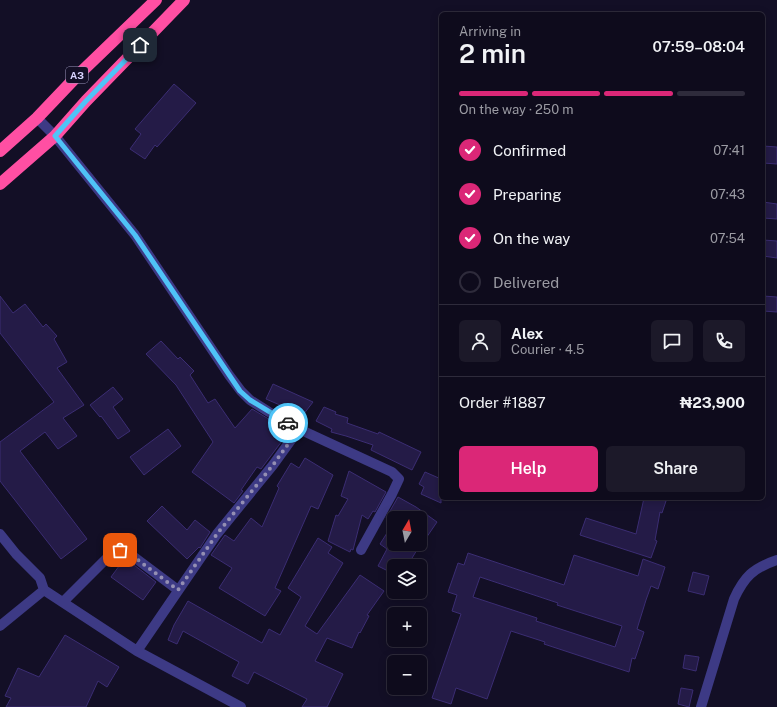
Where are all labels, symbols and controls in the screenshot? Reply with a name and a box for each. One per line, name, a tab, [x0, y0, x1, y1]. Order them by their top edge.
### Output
text: Arriving in	[459, 24, 521, 39]
pin	[123, 28, 157, 62]
icon: home	[129, 34, 151, 56]
text: 2 min	[459, 38, 526, 69]
text: 07:59–08:04	[653, 38, 745, 55]
road number: A3	[66, 67, 88, 83]
text: On the way · 250 m	[459, 102, 574, 117]
icon: check	[459, 139, 481, 161]
text: Confirmed	[493, 142, 566, 159]
text: 07:41	[713, 143, 745, 158]
icon: check	[459, 183, 481, 205]
text: Preparing	[493, 186, 562, 203]
text: 07:43	[710, 187, 745, 202]
icon: check	[459, 227, 481, 249]
text: On the way	[493, 230, 570, 247]
text: 07:54	[710, 231, 745, 246]
text: Delivered	[493, 274, 559, 291]
button: person	[459, 320, 501, 362]
button: chat	[651, 320, 693, 362]
button: phone	[703, 320, 745, 362]
text: Alex	[511, 325, 543, 342]
text: Courier · 4.5	[511, 342, 584, 357]
text: Order #1887	[459, 394, 546, 411]
text: ₦23,900	[680, 394, 745, 411]
courier	[268, 403, 308, 443]
icon: car	[277, 412, 299, 434]
button: Help	[459, 446, 598, 492]
button: Share	[606, 446, 745, 492]
north arrow	[387, 511, 427, 551]
map controls	[387, 511, 427, 695]
pin	[103, 533, 137, 567]
icon: bag	[109, 539, 131, 561]
button: layers	[387, 559, 427, 599]
button: +	[387, 607, 427, 647]
button: −	[387, 655, 427, 695]

